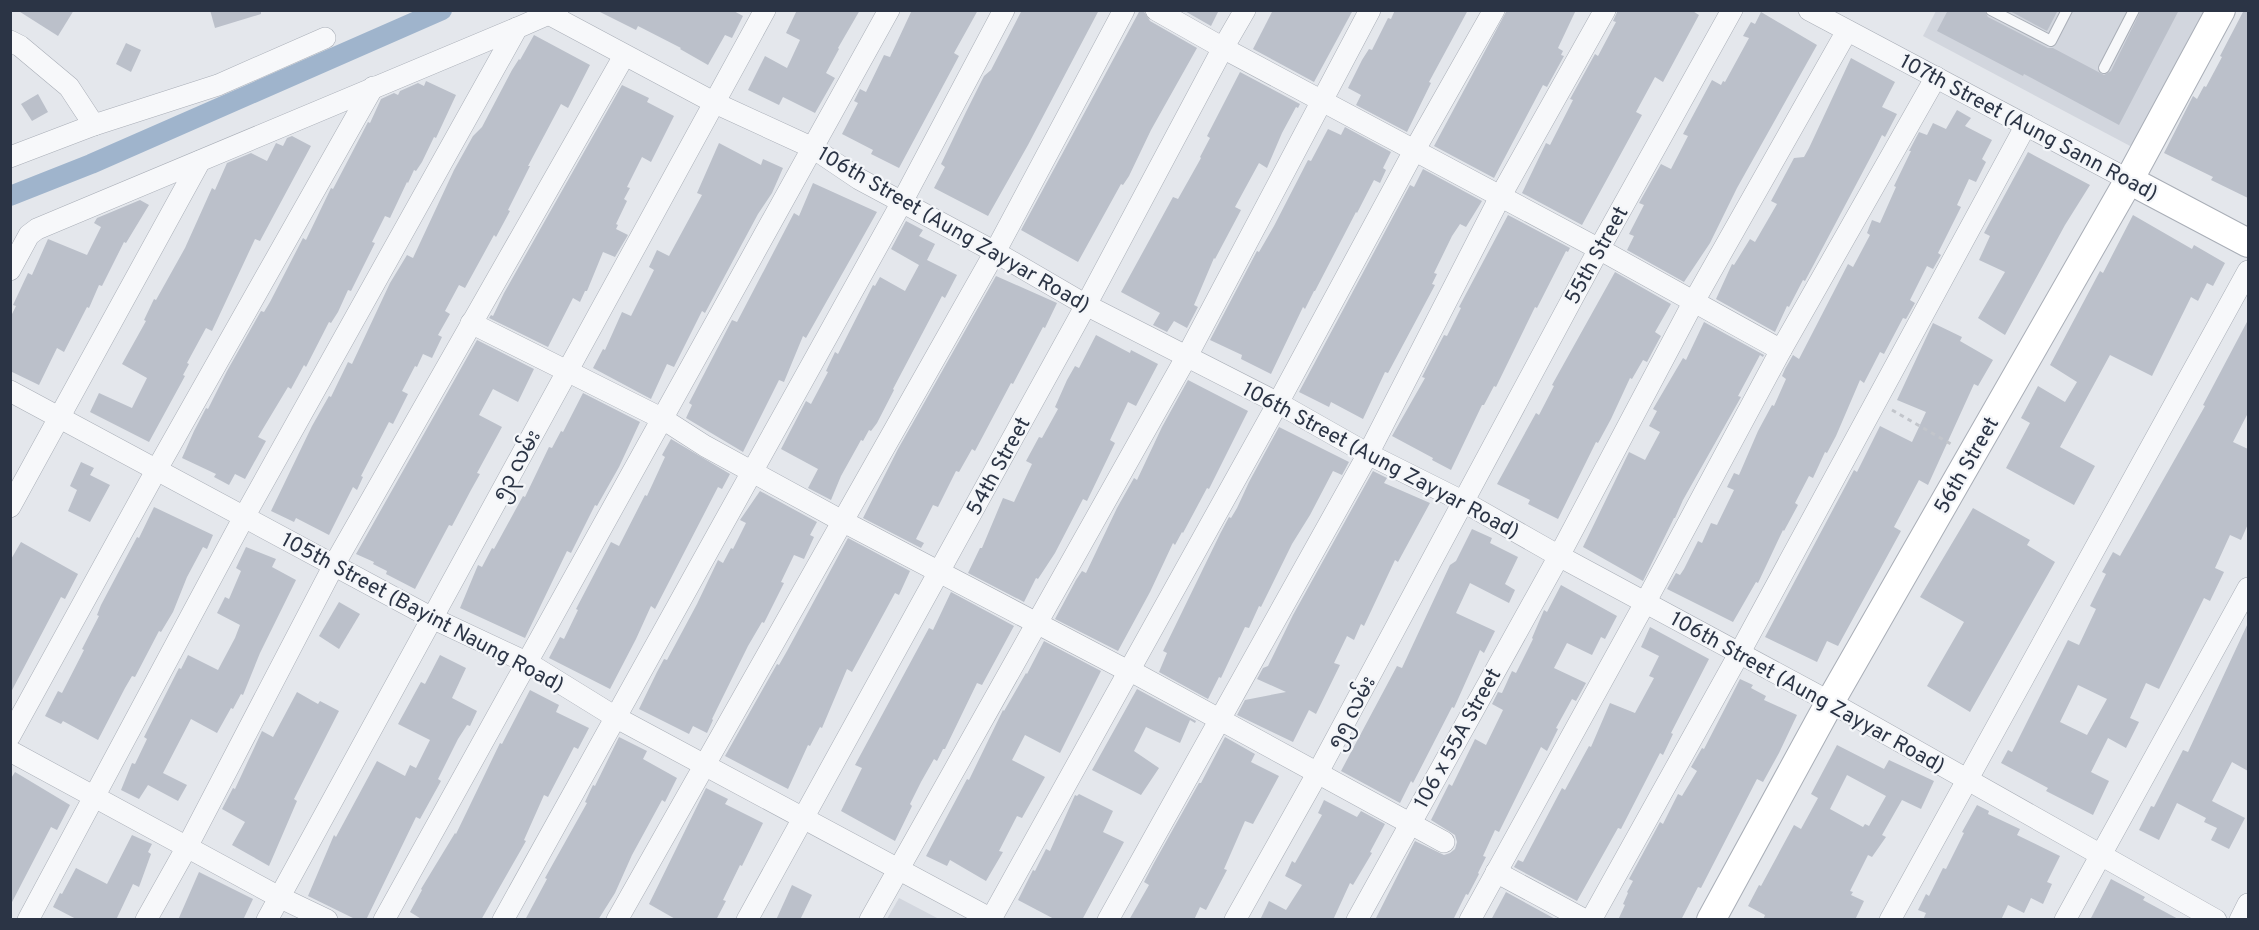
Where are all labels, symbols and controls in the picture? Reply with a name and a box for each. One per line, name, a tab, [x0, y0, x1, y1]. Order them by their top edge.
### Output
street label: 107th Street (Aung Sann Road)	[1895, 49, 2162, 208]
street label: 106th Street (Aung Zayyar Road)	[812, 141, 1094, 319]
street label: 55th Street	[1559, 202, 1635, 310]
street label: 106th Street (Aung Zayyar Road)	[1237, 377, 1523, 546]
street label: 56th Street	[1929, 412, 2006, 519]
street label: 54th Street	[961, 413, 1037, 521]
street label: ၅၃ လမ်း	[483, 423, 550, 507]
street label: 105th Street (Bayint Naung Road)	[276, 527, 568, 700]
street label: 106th Street (Aung Zayyar Road)	[1665, 606, 1949, 780]
street label: 106 x 55A Street	[1409, 664, 1508, 814]
street label: ၅၅ လမ်း	[1318, 670, 1384, 755]

